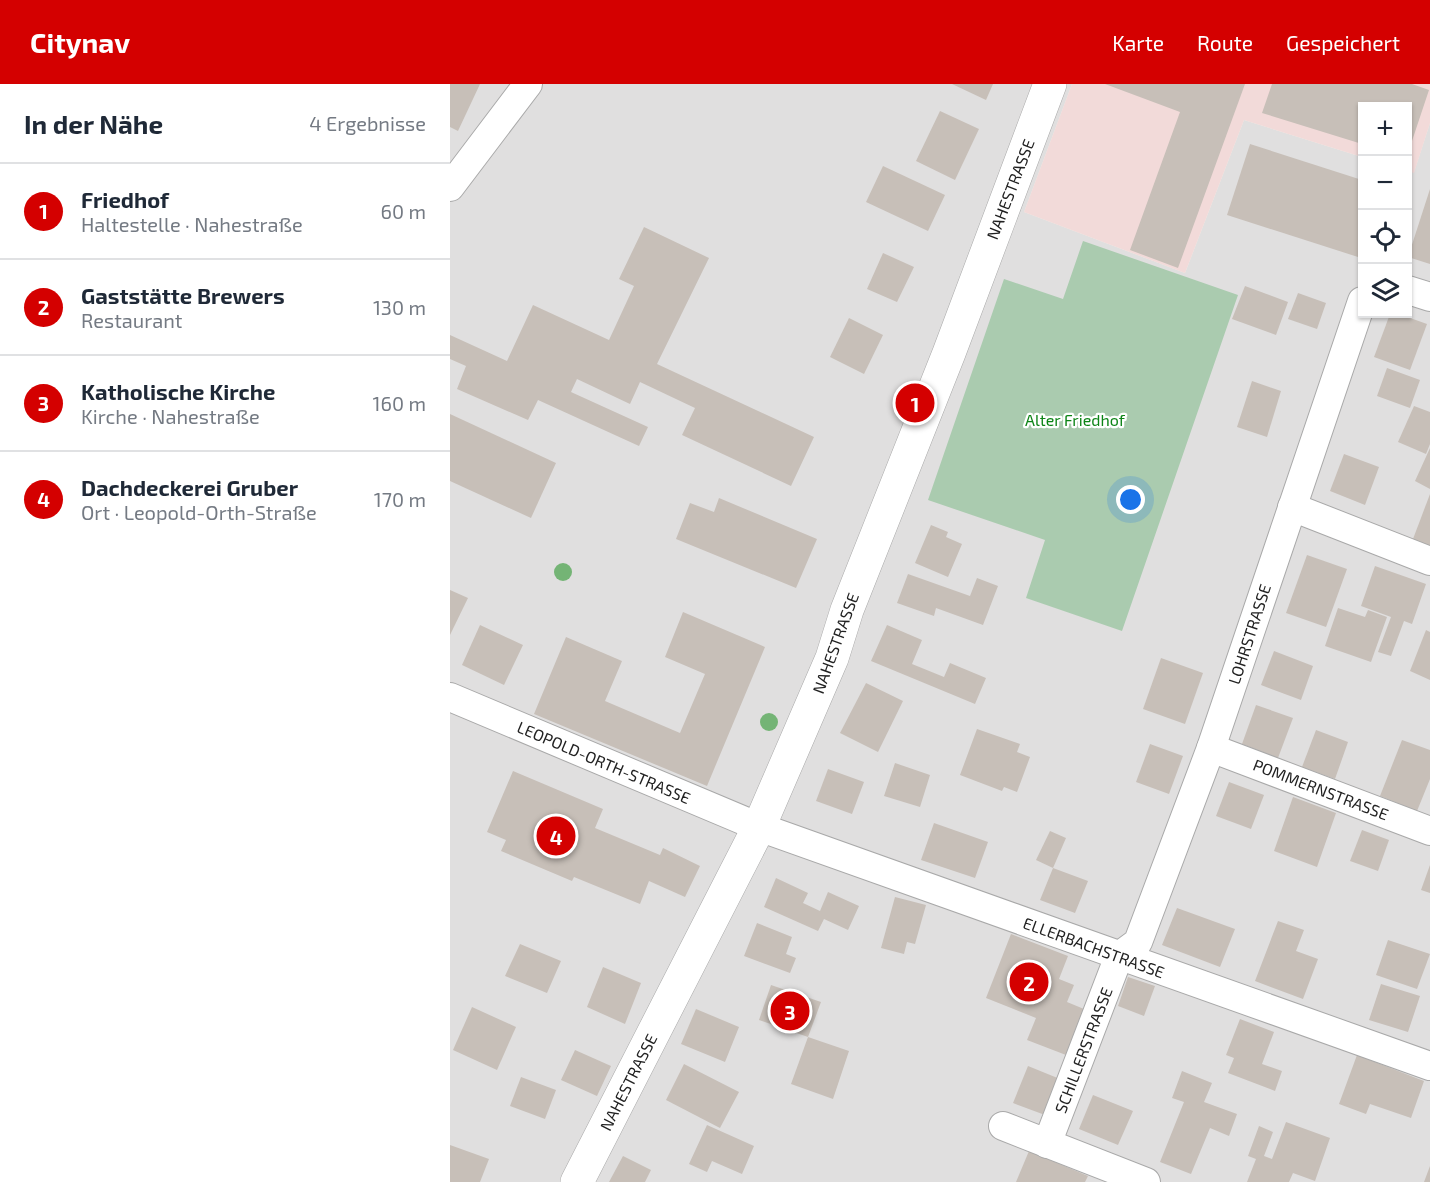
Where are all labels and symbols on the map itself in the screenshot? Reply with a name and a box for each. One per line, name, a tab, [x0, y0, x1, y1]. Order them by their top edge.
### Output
street label: NAHESTRASSE	[982, 136, 1038, 242]
pin: 1	[896, 380, 934, 426]
park label: Alter Friedhof	[1025, 410, 1126, 429]
your location	[1116, 485, 1145, 514]
street label: LOHRSTRASSE	[1224, 581, 1274, 687]
street label: NAHESTRASSE	[808, 590, 862, 696]
street label: LEOPOLD-ORTH-STRASSE	[515, 717, 694, 807]
street label: POMMERNSTRASSE	[1251, 754, 1391, 824]
pin: 4	[536, 814, 576, 858]
street label: ELLERBACHSTRASSE	[1021, 913, 1167, 981]
pin: 2	[1010, 960, 1048, 1004]
street label: SCHILLERSTRASSE	[1050, 984, 1116, 1116]
pin: 3	[770, 988, 810, 1034]
street label: NAHESTRASSE	[595, 1030, 661, 1133]

